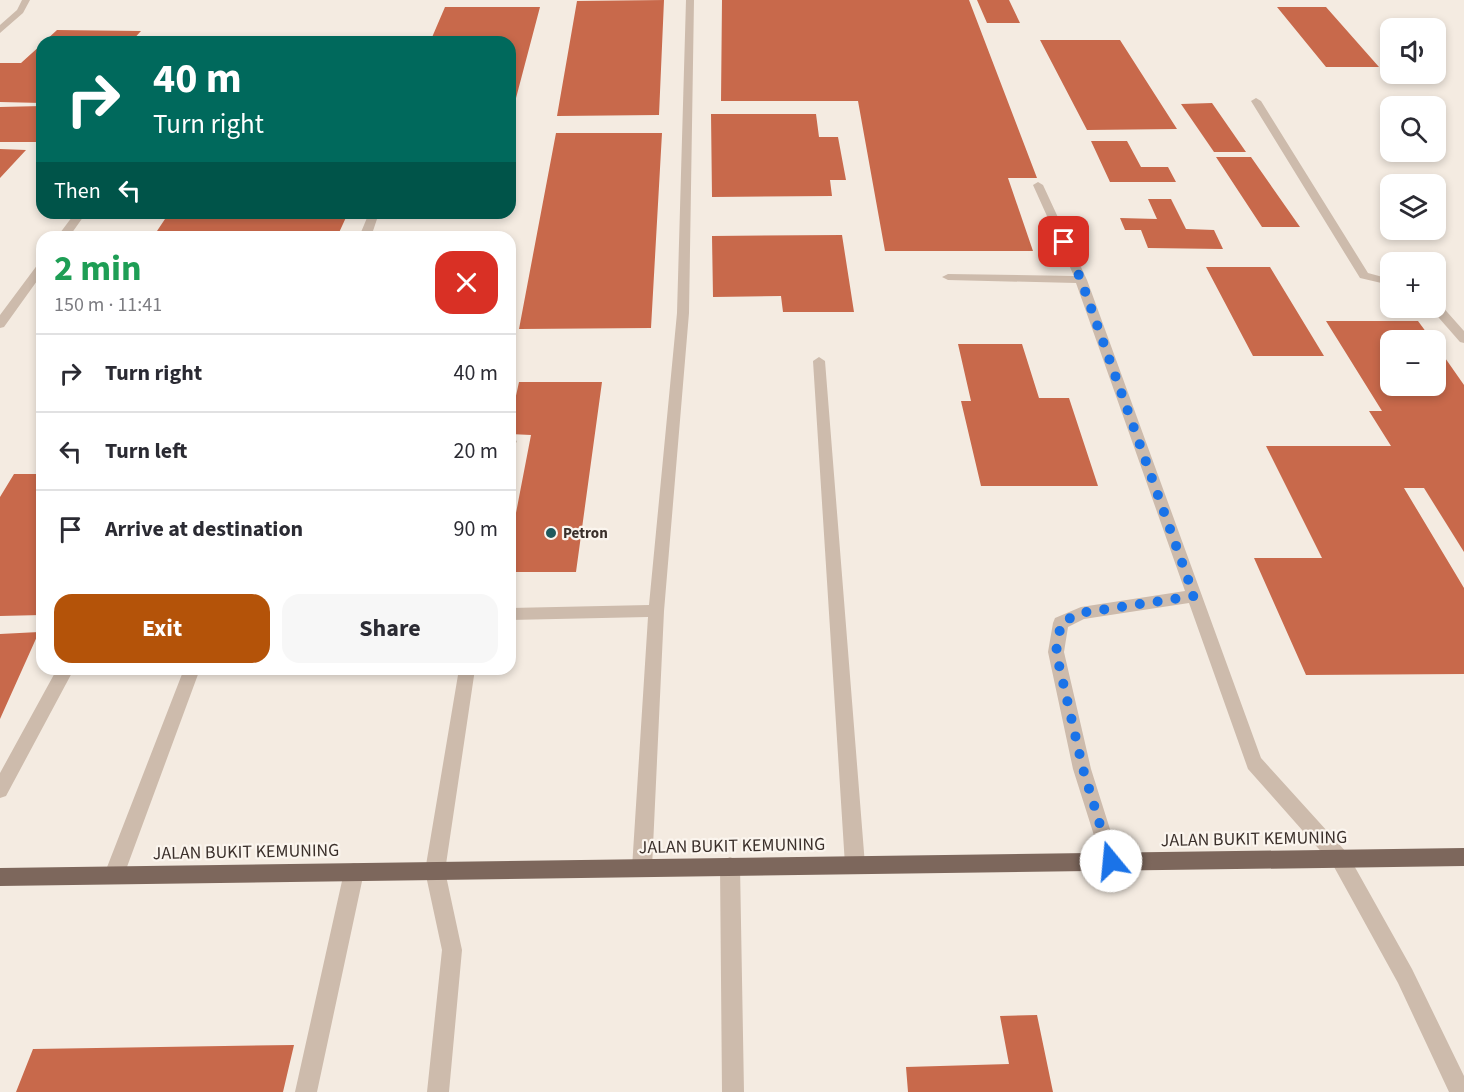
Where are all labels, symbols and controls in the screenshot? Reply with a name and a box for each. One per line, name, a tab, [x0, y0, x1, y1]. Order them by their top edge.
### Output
map controls	[1380, 18, 1446, 396]
button: sound	[1380, 18, 1446, 84]
text: 40 m	[153, 49, 242, 109]
icon: right	[54, 60, 132, 138]
button: search	[1380, 96, 1446, 162]
text: Turn right	[153, 105, 264, 144]
icon: left	[113, 174, 146, 207]
button: layers	[1380, 174, 1446, 240]
text: Then	[54, 175, 101, 207]
pin	[1038, 216, 1089, 267]
icon: arrive	[1047, 225, 1080, 258]
text: 2 min	[54, 243, 142, 294]
button: close	[435, 251, 498, 314]
button: +	[1380, 252, 1446, 318]
text: 150 m · 11:41	[54, 291, 162, 319]
button: −	[1380, 330, 1446, 396]
icon: right	[54, 357, 87, 390]
text: Turn right	[105, 357, 202, 389]
text: 40 m	[453, 357, 498, 389]
icon: left	[54, 435, 87, 468]
text: Turn left	[105, 435, 187, 467]
text: 20 m	[453, 435, 498, 467]
icon: arrive	[54, 513, 87, 546]
text: Arrive at destination	[105, 513, 303, 545]
text: 90 m	[453, 513, 498, 545]
place label: Petron	[563, 523, 608, 544]
marker: Petron	[544, 526, 558, 540]
button: Exit	[54, 594, 270, 663]
button: Share	[282, 594, 498, 663]
street label: JALAN BUKIT KEMUNING	[1161, 825, 1347, 853]
position arrow	[1079, 829, 1143, 893]
street label: JALAN BUKIT KEMUNING	[639, 832, 825, 860]
street label: JALAN BUKIT KEMUNING	[153, 838, 339, 866]

